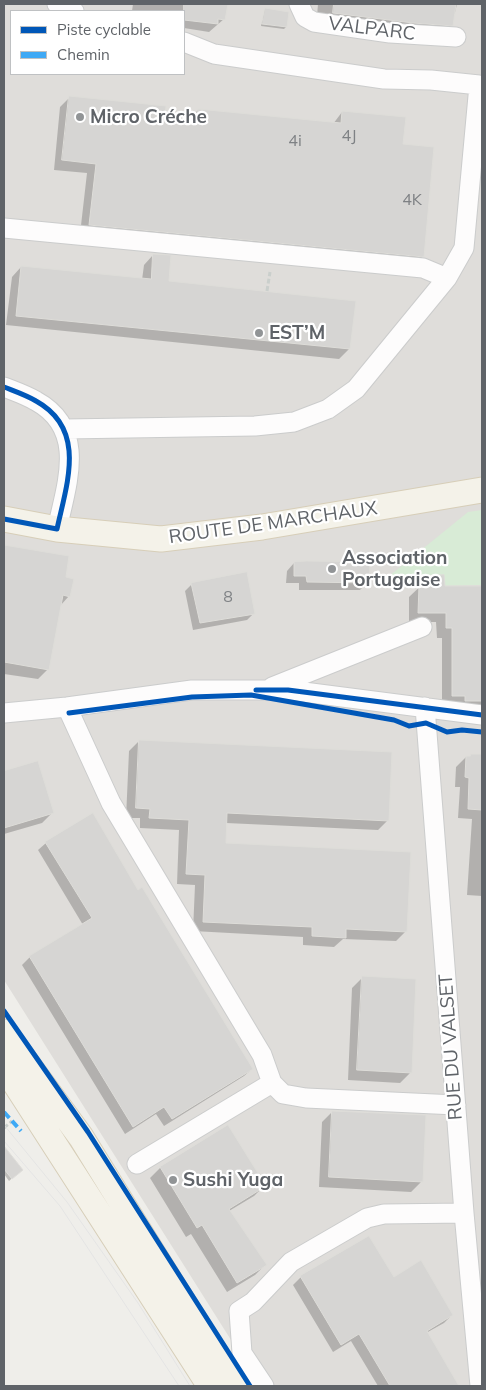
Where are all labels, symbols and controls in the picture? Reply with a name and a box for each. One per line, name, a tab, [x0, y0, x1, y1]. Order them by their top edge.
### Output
legend	[10, 10, 185, 75]
street label: VALPARC	[327, 12, 417, 46]
text: Piste cyclable	[57, 20, 151, 39]
text: Chemin	[57, 45, 110, 64]
place label: Micro Créche	[90, 106, 207, 128]
marker: Micro Créche	[74, 111, 86, 123]
house number: 4J	[342, 126, 356, 146]
house number: 4i	[288, 131, 302, 151]
house number: 4K	[402, 190, 422, 210]
place label: EST’M	[269, 322, 325, 344]
marker: EST’M	[253, 327, 265, 339]
street label: ROUTE DE MARCHAUX	[167, 497, 379, 549]
place label: Association Portugaise	[342, 547, 448, 591]
marker: Association Portugaise	[326, 563, 338, 575]
house number: 8	[223, 587, 233, 607]
street label: RUE DU VALSET	[435, 973, 467, 1121]
place label: Sushi Yuga	[183, 1169, 283, 1191]
marker: Sushi Yuga	[167, 1174, 179, 1186]

